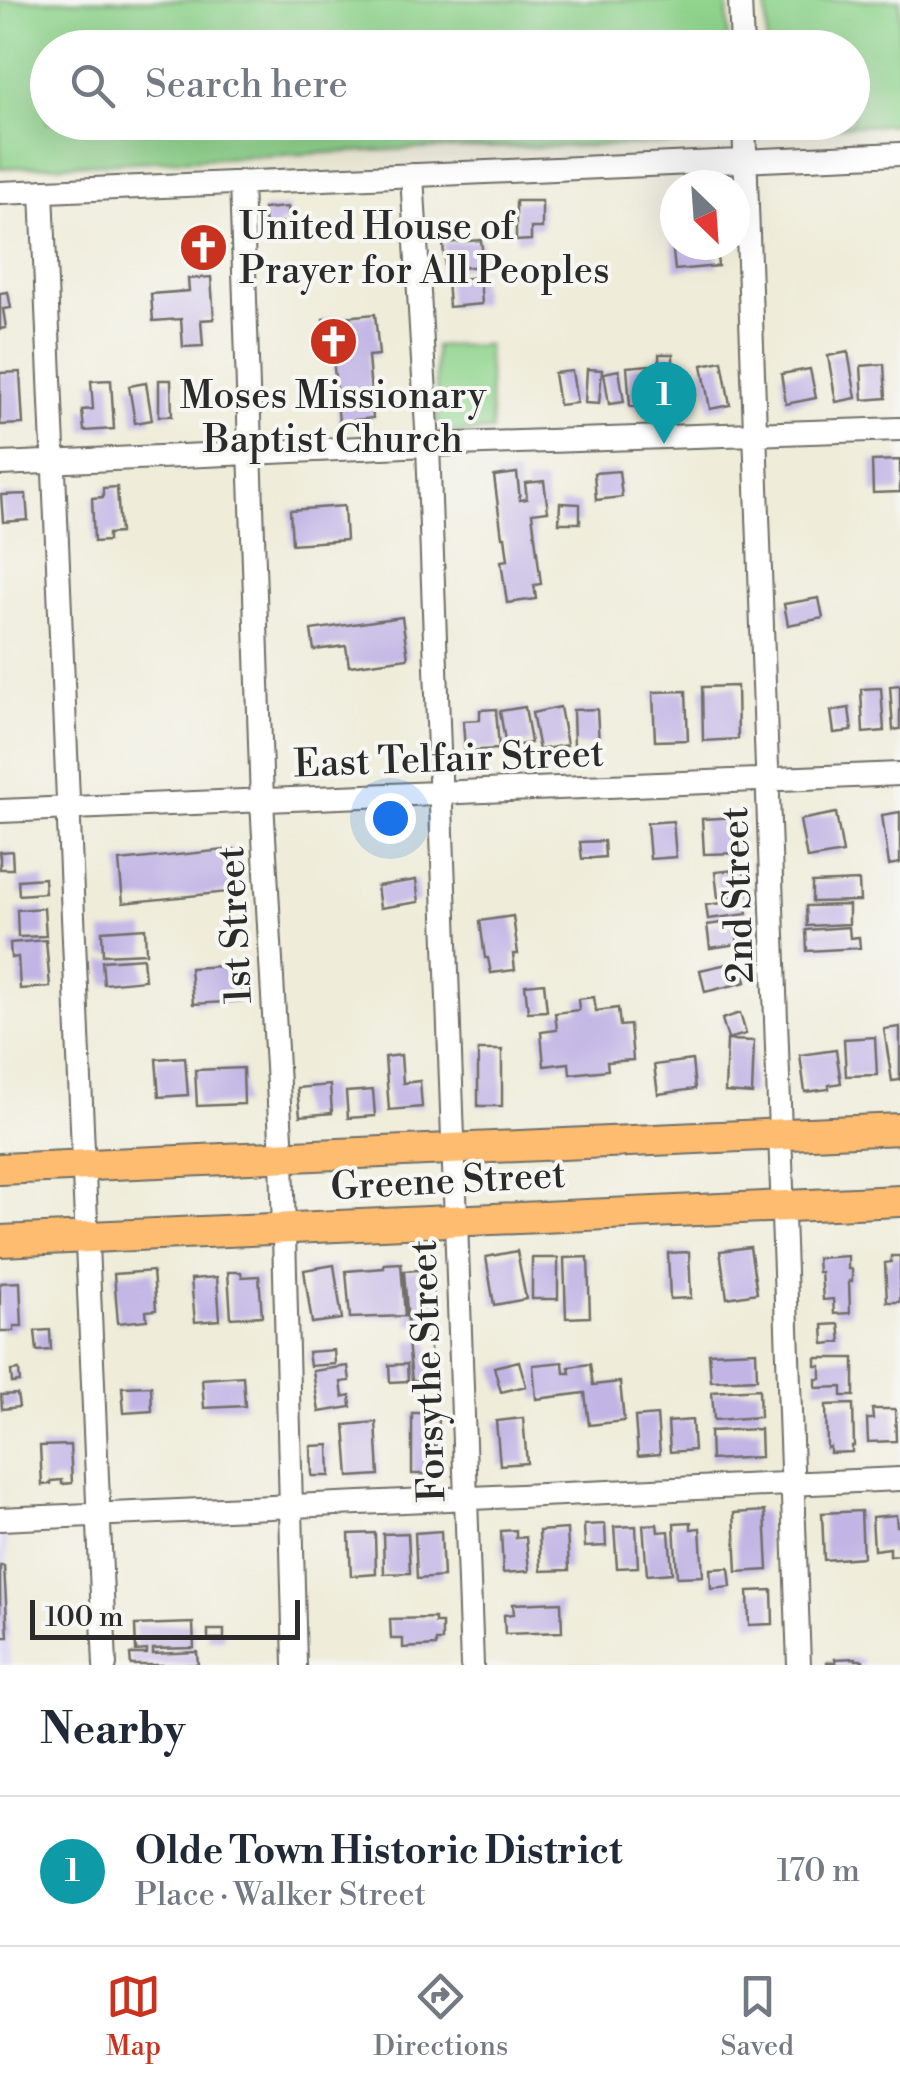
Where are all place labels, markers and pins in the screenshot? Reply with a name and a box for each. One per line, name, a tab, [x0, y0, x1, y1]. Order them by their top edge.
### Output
place label: United House of Prayer for All Peoples	[239, 204, 610, 295]
church icon: United House of Prayer for All Peoples	[178, 222, 230, 274]
church icon: Moses Missionary Baptist Church	[307, 315, 359, 367]
pin: 1	[632, 362, 696, 444]
place label: Moses Missionary Baptist Church	[180, 373, 487, 464]

